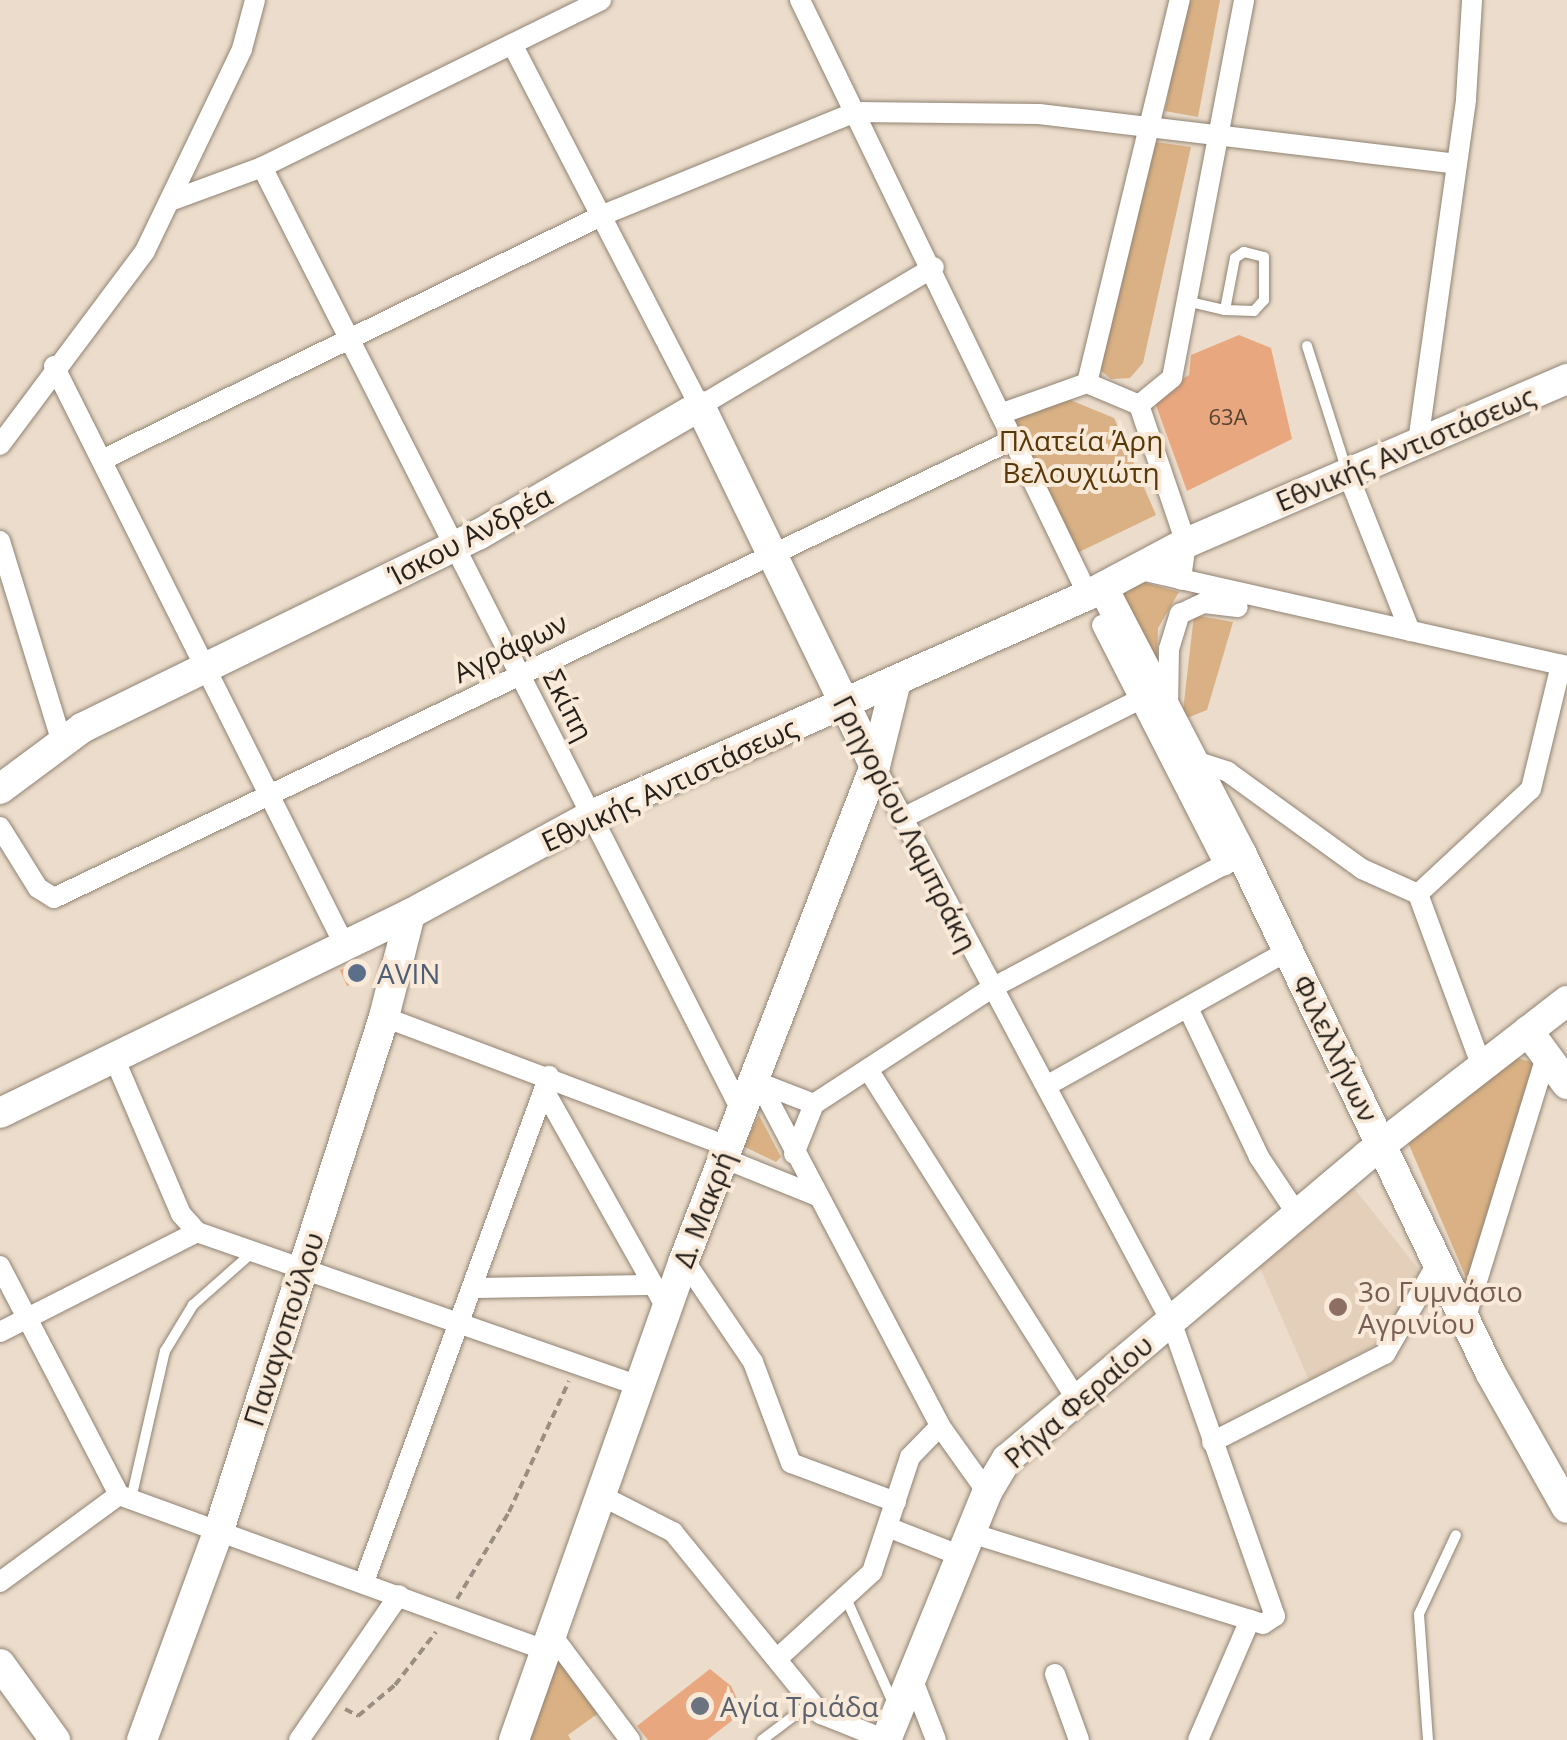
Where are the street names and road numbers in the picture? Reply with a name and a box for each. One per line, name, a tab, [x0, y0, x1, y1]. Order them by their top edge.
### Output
street label: Εθνικής Αντιστάσεως	[1270, 378, 1540, 518]
street label: Ίσκου Ανδρέα	[383, 478, 557, 592]
street label: Αγράφων	[447, 605, 573, 689]
street label: Σκίπη	[537, 664, 601, 746]
street label: Γρηγορίου Λαμπράκη	[827, 689, 985, 957]
street label: Εθνικής Αντιστάσεως	[536, 710, 802, 858]
street label: Φιλελλήνων	[1286, 969, 1386, 1127]
street label: Δ. Μακρή	[665, 1146, 741, 1272]
street label: Παναγοπούλου	[236, 1228, 330, 1430]
street label: Ρήγα Φεραίου	[997, 1327, 1159, 1475]

